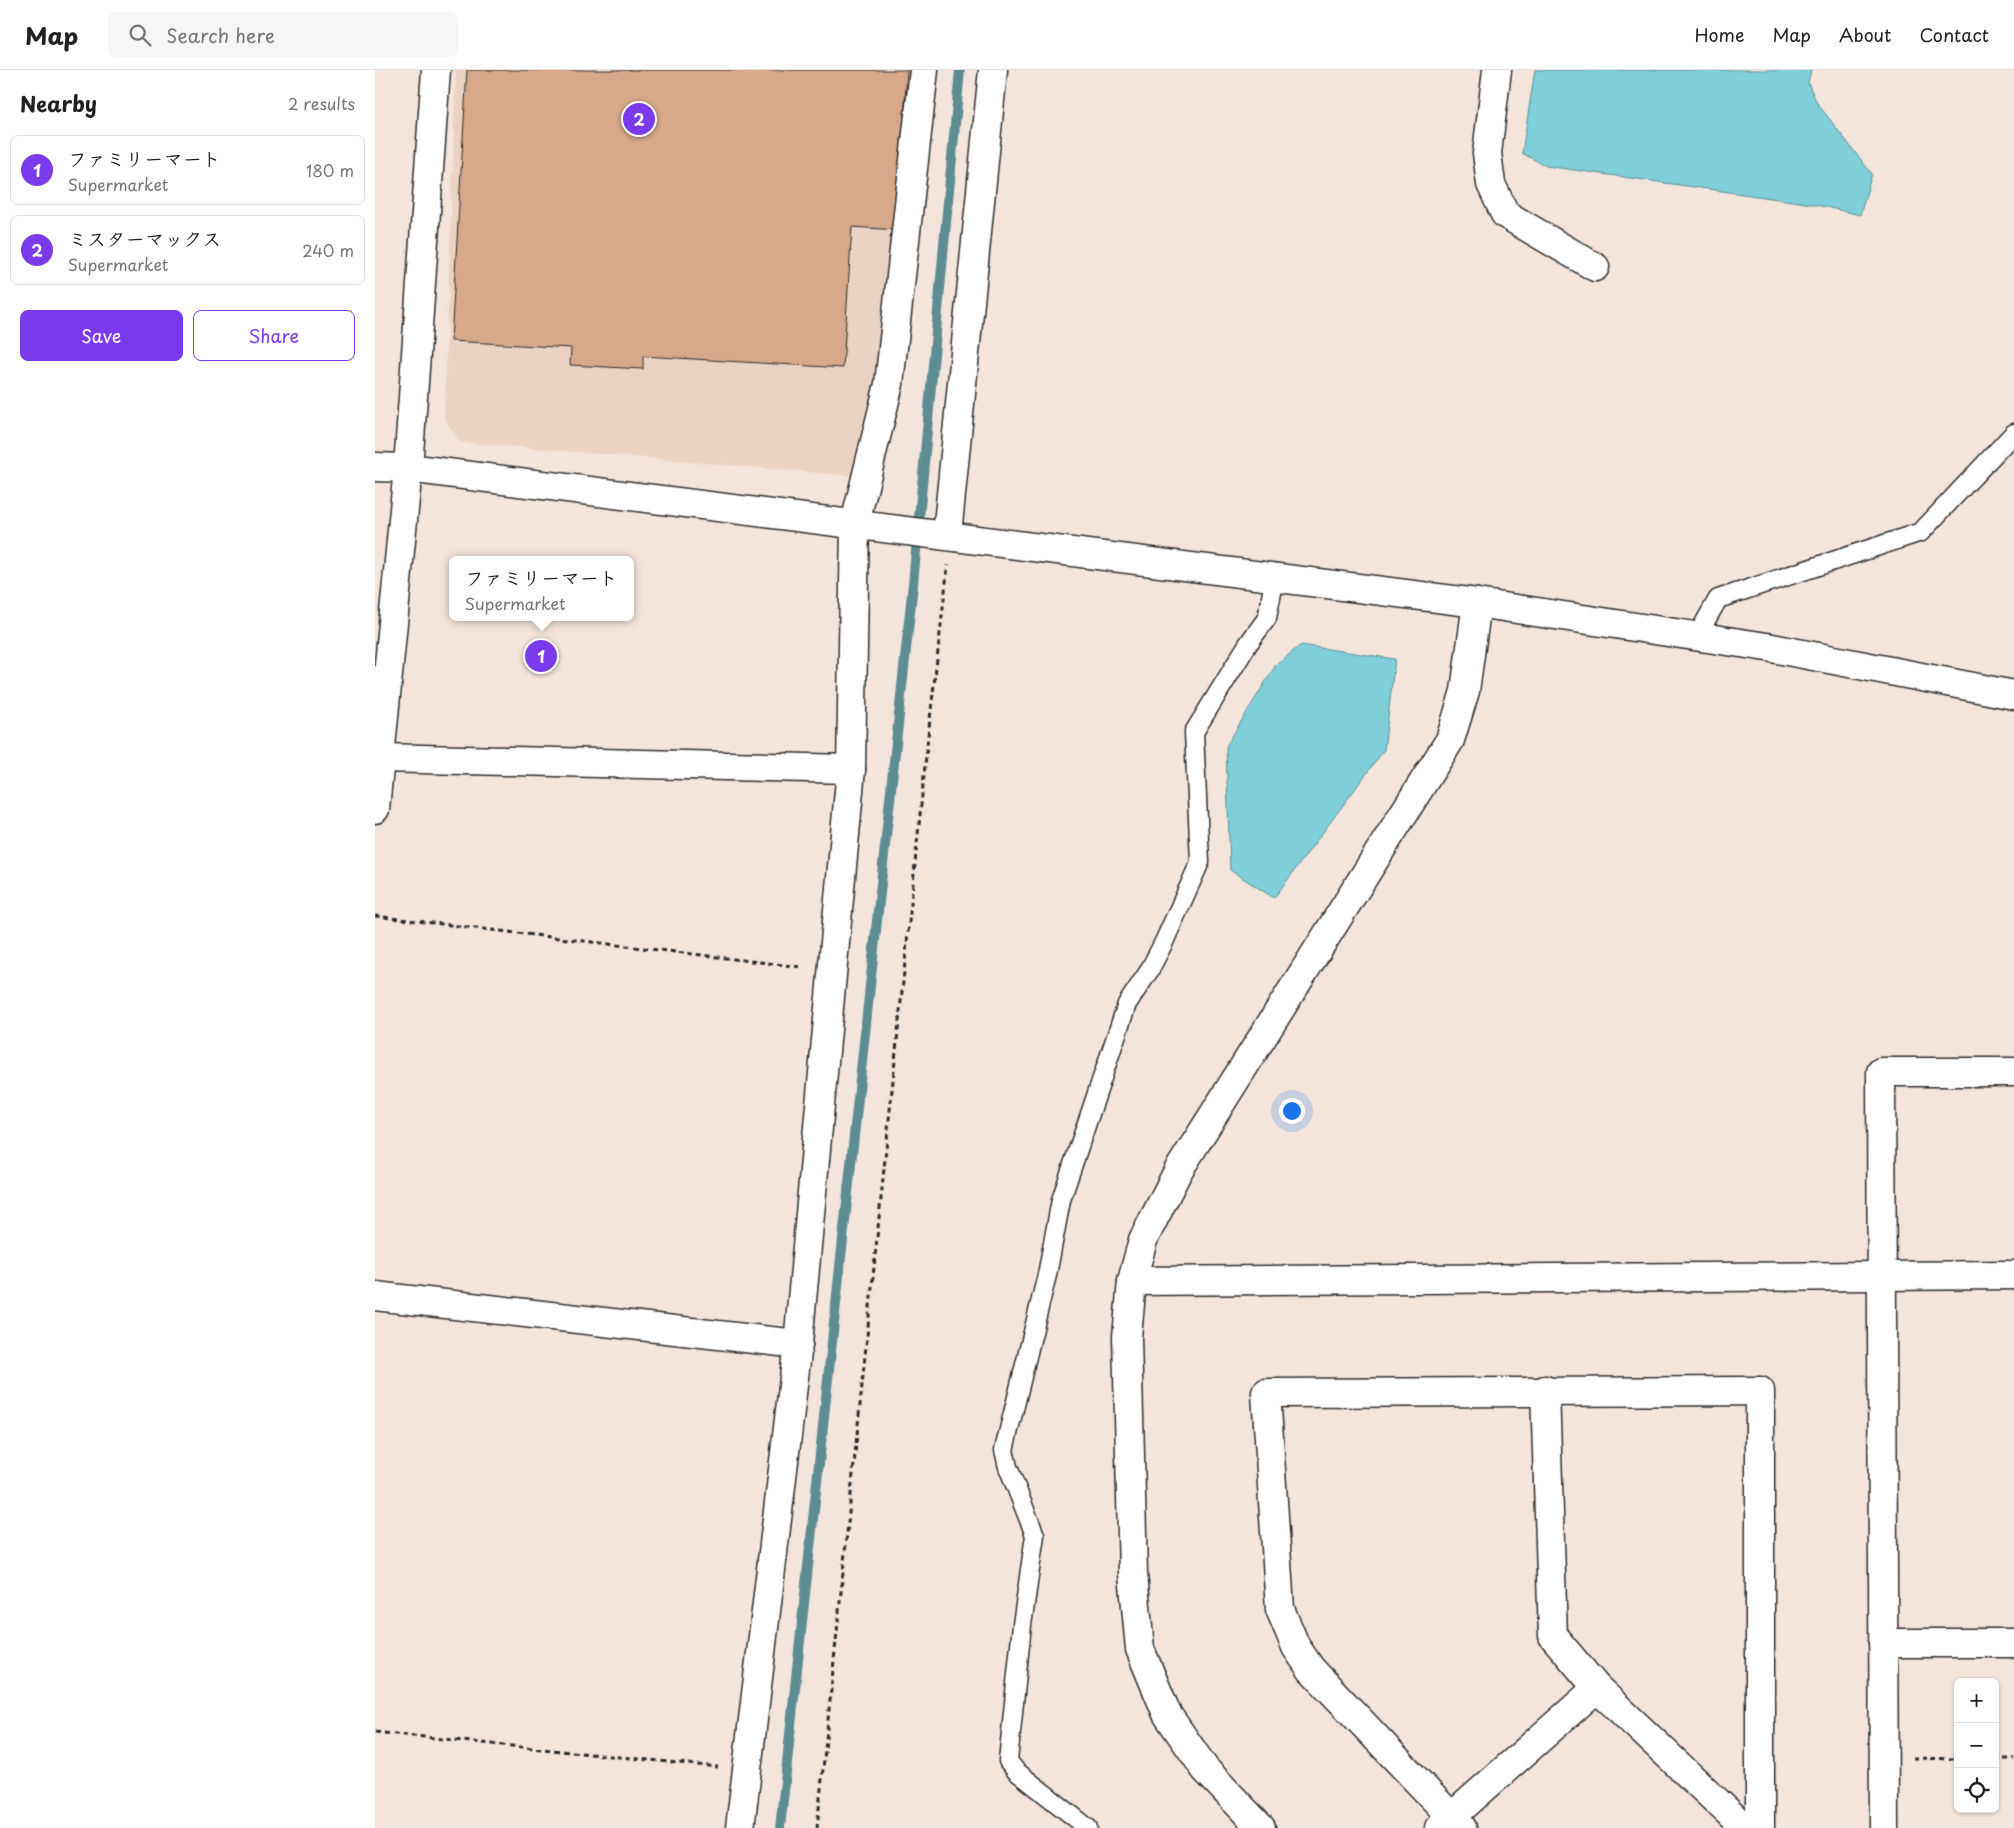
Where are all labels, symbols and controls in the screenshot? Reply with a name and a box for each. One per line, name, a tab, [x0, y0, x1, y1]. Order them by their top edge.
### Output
search box	[108, 12, 458, 57]
text: Map	[25, 17, 78, 53]
icon: search	[126, 21, 154, 49]
text: Search here	[166, 21, 275, 49]
text: Home	[1694, 21, 1744, 48]
text: Map	[1772, 21, 1811, 48]
text: About	[1839, 21, 1891, 48]
text: Contact	[1919, 21, 1989, 48]
text: Nearby	[20, 87, 97, 119]
text: 2 results	[288, 91, 355, 115]
pin: 2	[623, 100, 655, 138]
text: ファミリーマート	[68, 144, 221, 172]
text: 1	[33, 158, 41, 182]
text: 180 m	[306, 158, 354, 182]
text: Supermarket	[68, 172, 168, 196]
text: ミスターマックス	[68, 224, 221, 252]
text: 2	[31, 238, 43, 262]
text: 240 m	[302, 238, 354, 262]
text: Supermarket	[68, 252, 168, 276]
button: Save	[20, 310, 183, 361]
button: Share	[193, 310, 355, 361]
popup	[449, 556, 634, 621]
text: ファミリーマート	[465, 563, 618, 591]
text: Supermarket	[465, 591, 566, 615]
pin: 1	[525, 637, 557, 675]
your location	[1279, 1098, 1305, 1124]
map controls	[1954, 1678, 1999, 1813]
button: +	[1954, 1678, 1999, 1723]
button: −	[1954, 1723, 1999, 1768]
button: locate	[1954, 1768, 1999, 1813]

